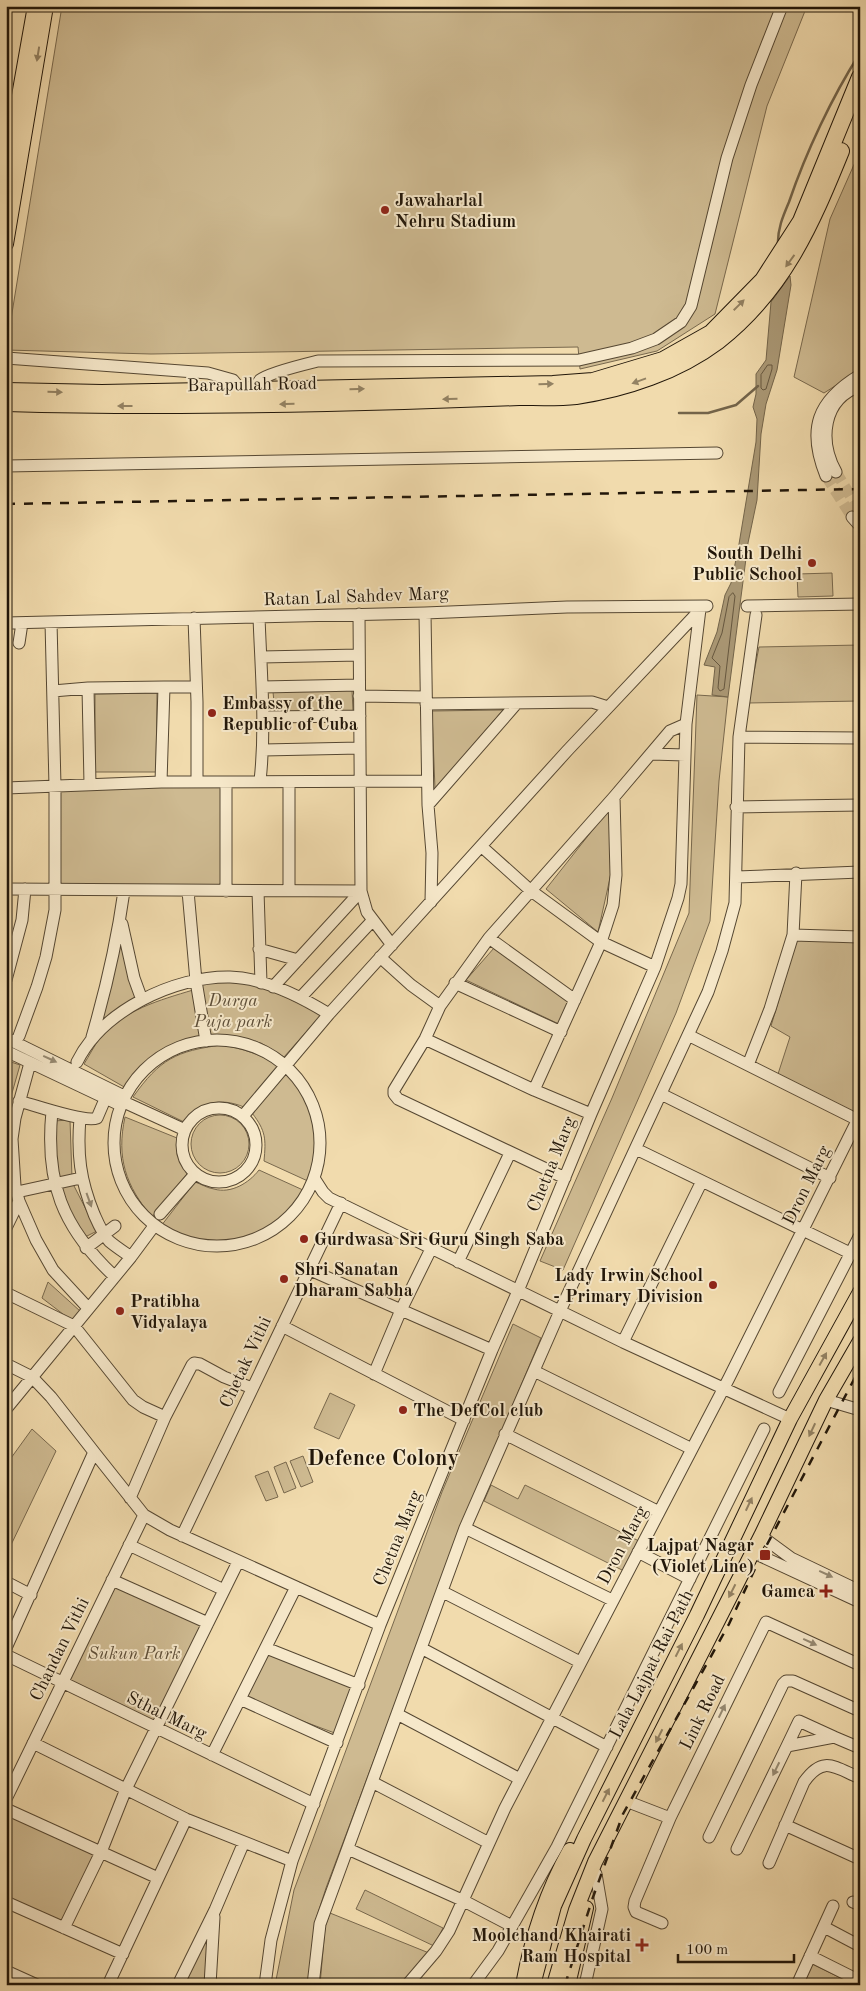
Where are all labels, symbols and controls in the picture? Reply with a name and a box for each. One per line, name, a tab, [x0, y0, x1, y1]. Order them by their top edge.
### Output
one-way arrow	[34, 47, 42, 63]
place label: Jawaharlal Nehru Stadium	[395, 192, 516, 231]
marker: Jawaharlal Nehru Stadium	[379, 204, 391, 216]
one-way arrow	[785, 254, 795, 268]
one-way arrow	[733, 299, 745, 311]
street label: Barapullah Road	[187, 375, 317, 395]
one-way arrow	[631, 378, 646, 385]
one-way arrow	[538, 380, 554, 388]
one-way arrow	[350, 385, 366, 393]
one-way arrow	[47, 389, 63, 397]
one-way arrow	[442, 396, 458, 404]
one-way arrow	[279, 400, 295, 408]
one-way arrow	[117, 402, 133, 410]
place label: South Delhi Public School	[692, 545, 802, 584]
marker: South Delhi Public School	[806, 557, 818, 569]
street label: Ratan Lal Sahdev Marg	[263, 585, 449, 609]
place label: Embassy of the Republic of Cuba	[222, 695, 358, 734]
marker: Embassy of the Republic of Cuba	[206, 707, 218, 719]
park label: Durga Puja park	[193, 992, 272, 1031]
one-way arrow	[43, 1055, 57, 1063]
street label: Chetna Marg	[525, 1114, 579, 1215]
street label: Dron Marg	[780, 1143, 834, 1228]
one-way arrow	[86, 1193, 93, 1208]
place label: Gurdwasa Sri Guru Singh Saba	[314, 1231, 564, 1249]
marker: Gurdwasa Sri Guru Singh Saba	[298, 1233, 310, 1245]
place label: Shri Sanatan Dharam Sabha	[294, 1261, 413, 1300]
place label: Lady Irwin School - Primary Division	[553, 1267, 703, 1306]
marker: Shri Sanatan Dharam Sabha	[278, 1273, 290, 1285]
marker: Lady Irwin School - Primary Division	[707, 1279, 719, 1291]
place label: Pratibha Vidyalaya	[130, 1293, 208, 1332]
marker: Pratibha Vidyalaya	[114, 1305, 126, 1317]
street label: Chetak Vithi	[217, 1314, 275, 1411]
one-way arrow	[819, 1352, 827, 1366]
place label: The DefCol club	[413, 1402, 543, 1420]
marker: The DefCol club	[397, 1404, 409, 1416]
one-way arrow	[808, 1423, 816, 1437]
district label: Defence Colony	[307, 1448, 459, 1470]
street label: Chetna Marg	[371, 1488, 425, 1589]
one-way arrow	[746, 1497, 754, 1511]
street label: Dron Marg	[595, 1503, 651, 1588]
place label: Lajpat Nagar (Violet Line)	[647, 1537, 754, 1576]
marker: Lajpat Nagar (Violet Line)	[758, 1548, 772, 1562]
one-way arrow	[818, 1570, 833, 1579]
place label: Gamca	[761, 1583, 815, 1601]
one-way arrow	[728, 1584, 736, 1598]
marker: Gamca	[819, 1584, 833, 1598]
street label: Lala Lajpat Rai Path	[607, 1587, 697, 1742]
street label: Chandan Vithi	[27, 1595, 93, 1704]
one-way arrow	[803, 1638, 817, 1646]
one-way arrow	[675, 1643, 684, 1658]
park label: Sukun Park	[87, 1645, 181, 1663]
street label: Link Road	[677, 1672, 729, 1753]
street label: Sthal Marg	[123, 1689, 210, 1743]
one-way arrow	[718, 1704, 726, 1718]
one-way arrow	[655, 1729, 663, 1743]
one-way arrow	[772, 1762, 780, 1776]
one-way arrow	[602, 1788, 610, 1803]
place label: Moolchand Khairati Ram Hospital	[472, 1927, 631, 1966]
scale bar	[678, 1931, 795, 1963]
marker: Moolchand Khairati Ram Hospital	[635, 1938, 649, 1952]
text: 100 m	[686, 1943, 728, 1958]

